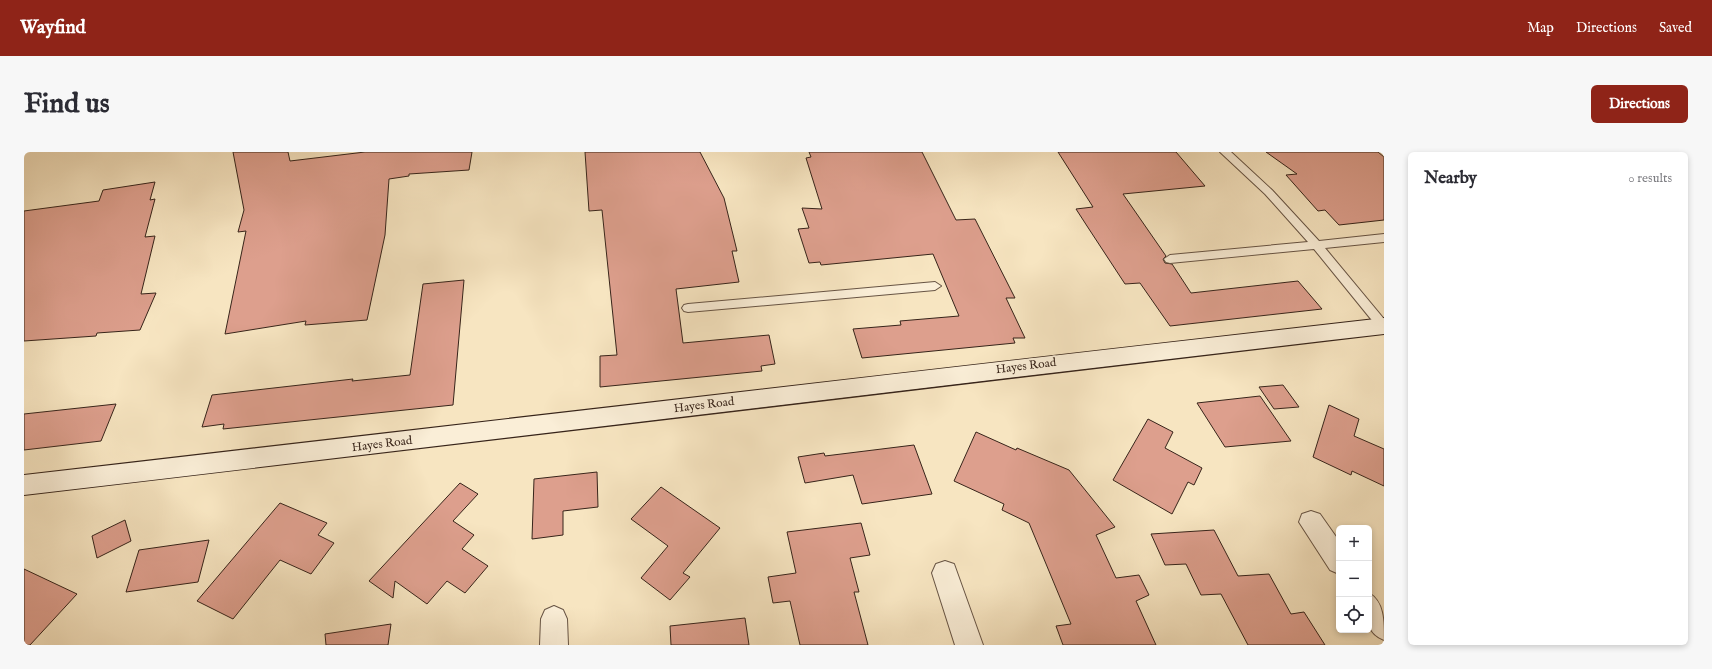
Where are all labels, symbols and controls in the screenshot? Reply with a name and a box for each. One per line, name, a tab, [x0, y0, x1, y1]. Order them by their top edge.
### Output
text: Wayfind	[20, 16, 86, 40]
text: Map	[1527, 19, 1554, 37]
text: Directions	[1576, 19, 1637, 37]
text: Saved	[1659, 19, 1692, 37]
button: Directions	[1591, 85, 1688, 123]
text: Find us	[24, 87, 110, 122]
text: Nearby	[1424, 168, 1477, 189]
text: 0 results	[1628, 170, 1672, 187]
street label: Hayes Road	[995, 355, 1058, 377]
street label: Hayes Road	[673, 394, 736, 416]
street label: Hayes Road	[351, 433, 414, 455]
map controls	[1336, 525, 1372, 633]
button: +	[1336, 525, 1372, 561]
button: −	[1336, 561, 1372, 597]
button: locate	[1336, 597, 1372, 633]

